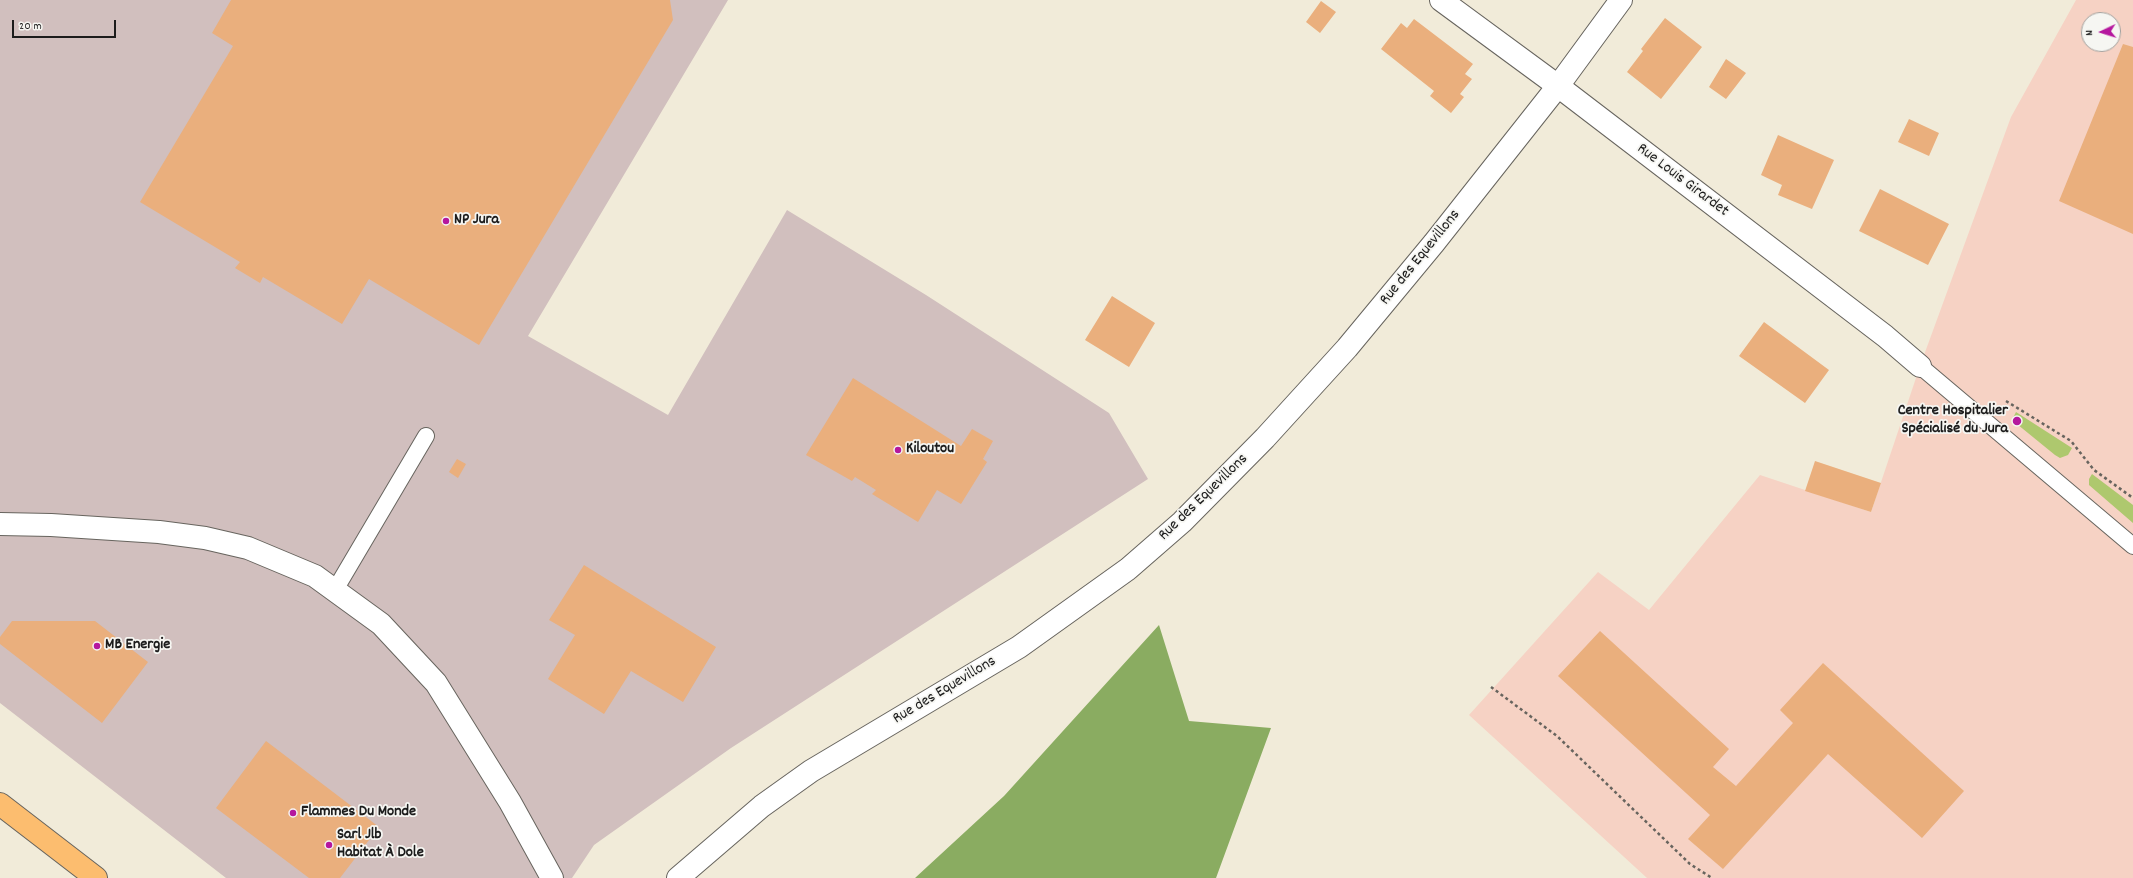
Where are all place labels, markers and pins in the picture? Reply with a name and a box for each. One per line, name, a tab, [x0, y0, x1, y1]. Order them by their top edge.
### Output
place label: NP Jura	[454, 211, 499, 231]
marker: NP Jura	[441, 216, 451, 226]
place label: Centre Hospitalier Spécialisé du Jura	[1898, 402, 2008, 440]
marker: Centre Hospitalier Spécialisé du Jura	[2011, 415, 2023, 427]
place label: Kiloutou	[906, 440, 954, 460]
marker: Kiloutou	[893, 445, 903, 455]
place label: MB Energie	[105, 636, 170, 656]
marker: MB Energie	[92, 641, 102, 651]
place label: Flammes Du Monde	[301, 803, 416, 823]
marker: Flammes Du Monde	[288, 808, 298, 818]
place label: Sarl Jlb Habitat À Dole	[337, 826, 424, 864]
marker: Sarl Jlb Habitat À Dole	[324, 840, 334, 850]

